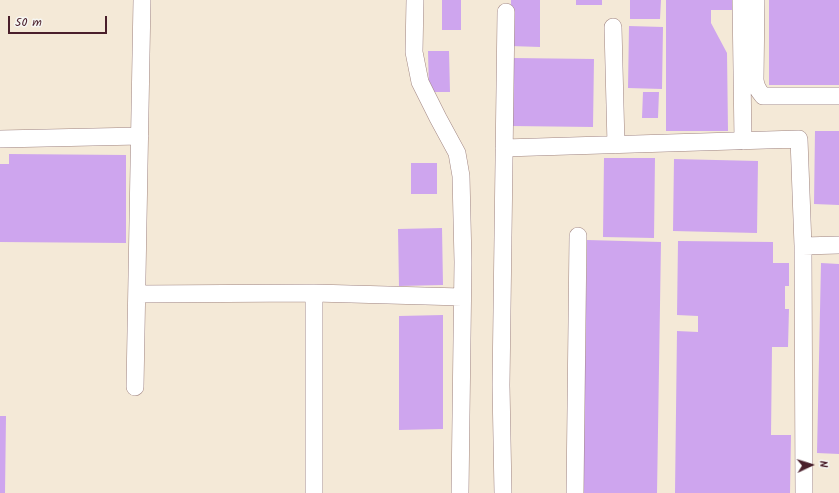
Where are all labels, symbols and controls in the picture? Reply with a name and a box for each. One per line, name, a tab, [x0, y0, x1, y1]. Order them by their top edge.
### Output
scale bar	[10, 8, 109, 34]
text: 50 m	[15, 13, 42, 32]
north arrow	[791, 445, 831, 485]
text: N	[814, 460, 832, 468]

